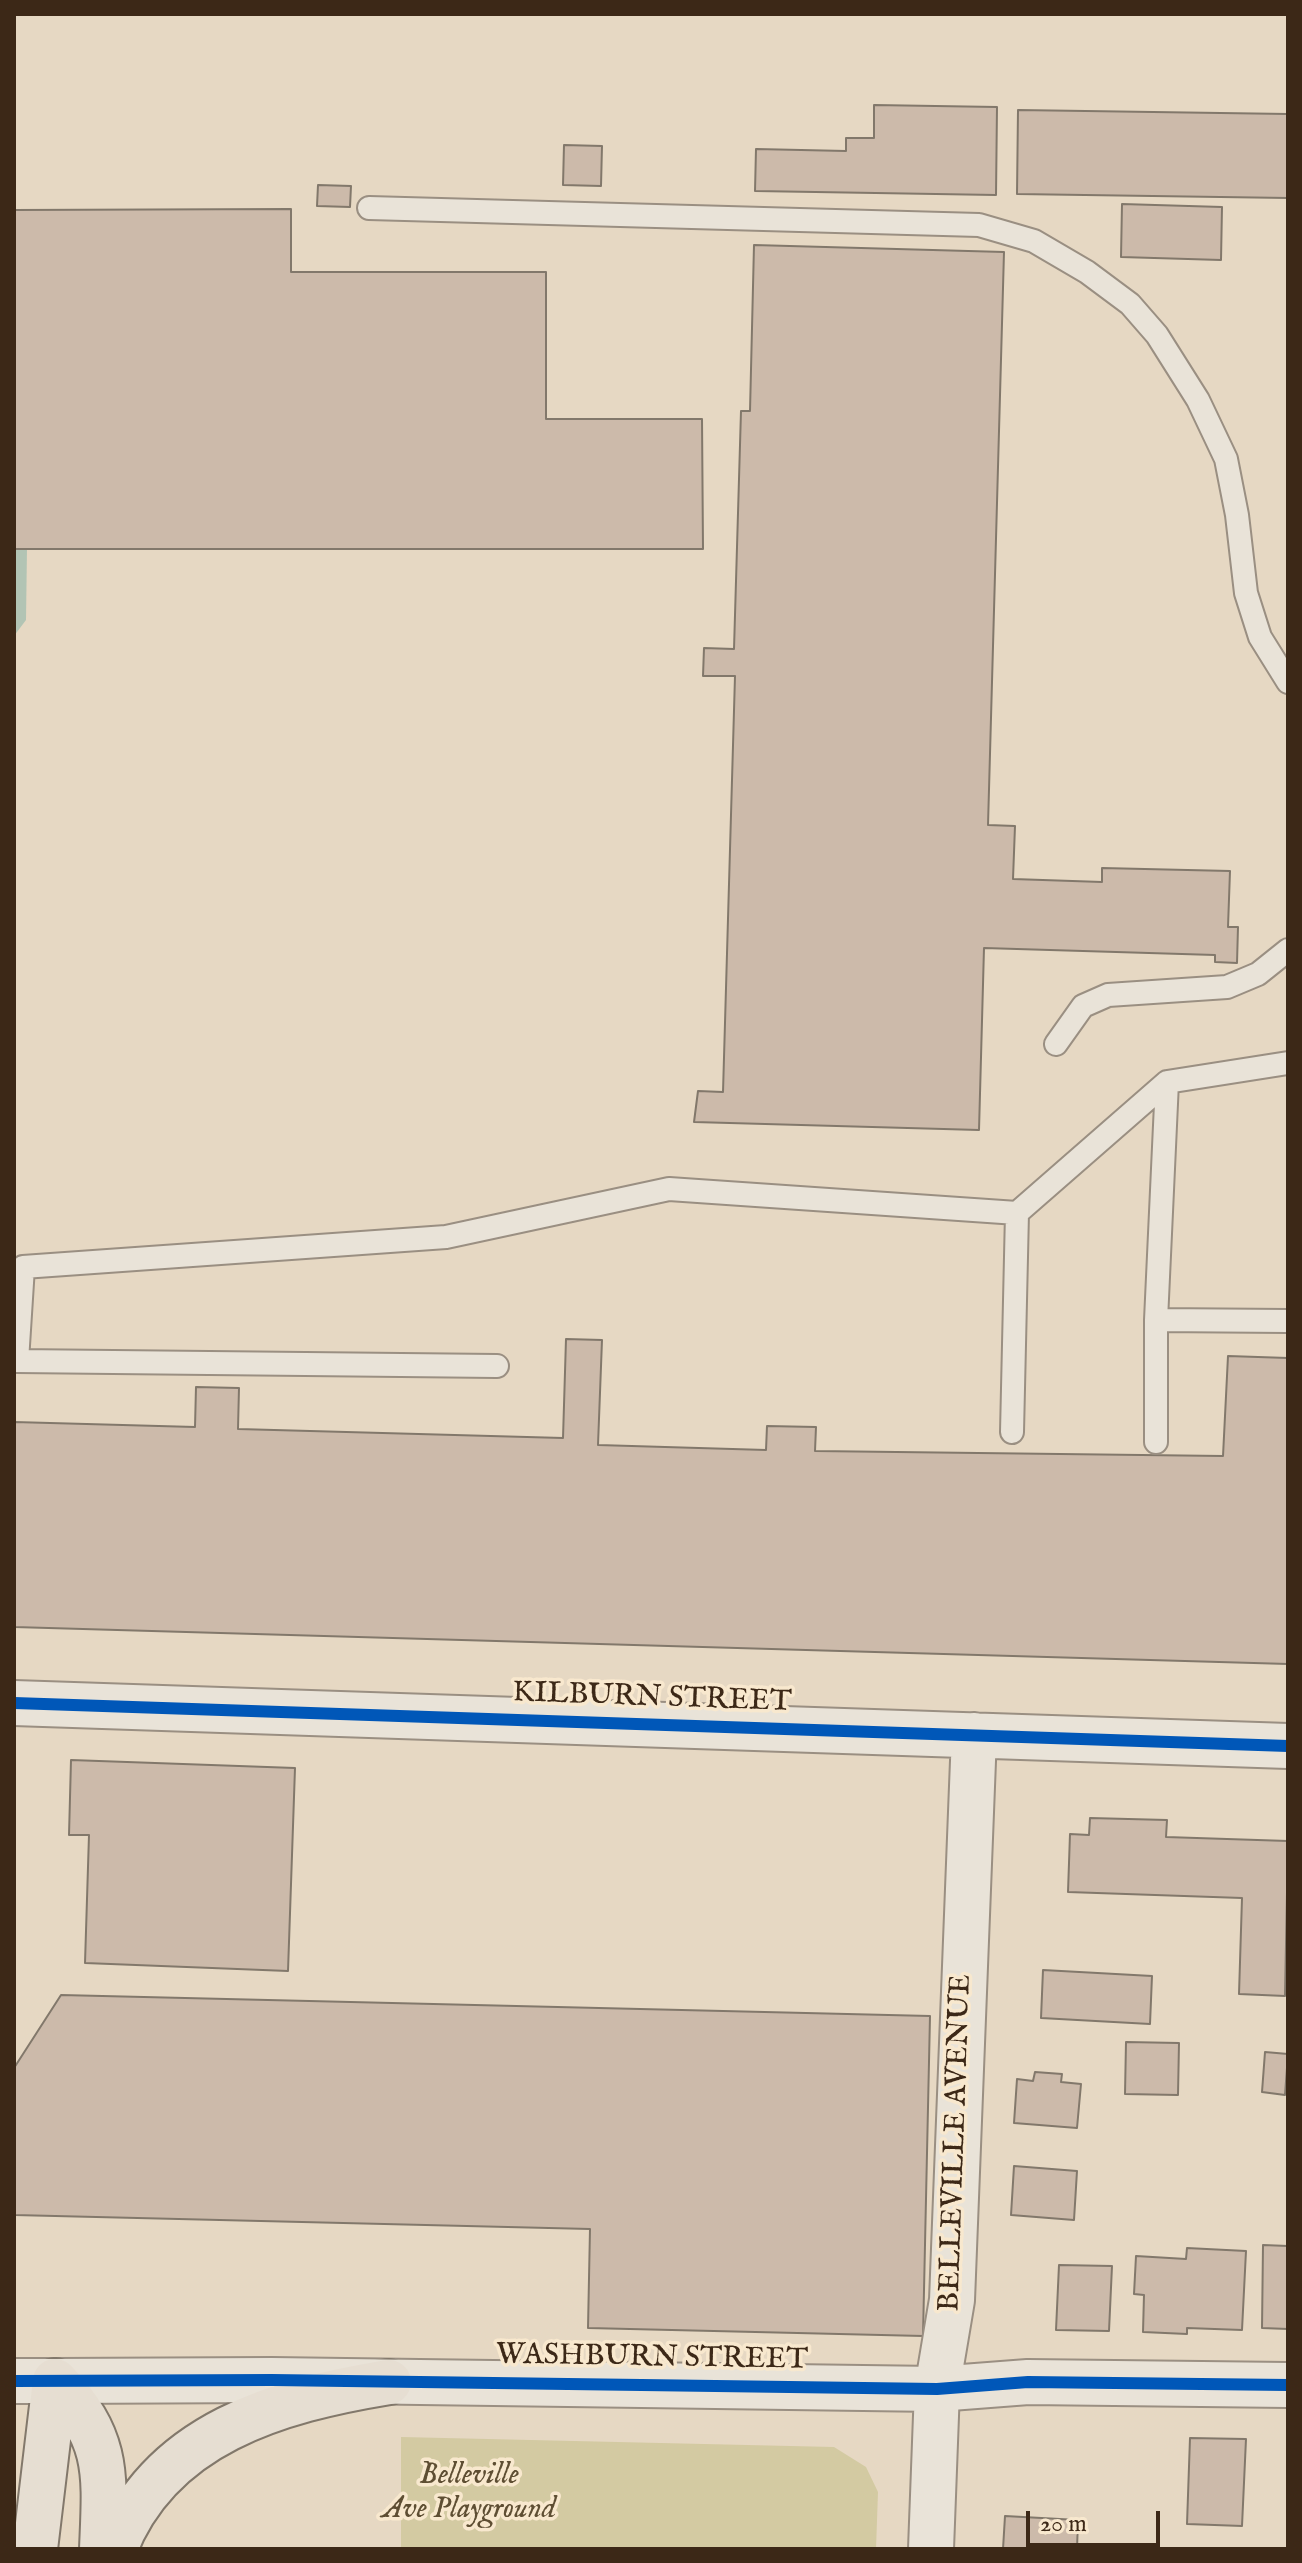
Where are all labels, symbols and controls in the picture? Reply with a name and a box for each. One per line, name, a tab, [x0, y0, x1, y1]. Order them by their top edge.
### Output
street label: KILBURN STREET	[512, 1676, 792, 1722]
street label: BELLEVILLE AVENUE	[933, 1974, 981, 2312]
street label: WASHBURN STREET	[496, 2338, 808, 2380]
park label: Belleville Ave Playground	[382, 2459, 556, 2530]
scale bar	[1030, 2495, 1164, 2545]
text: 20 m	[1040, 2509, 1087, 2540]

